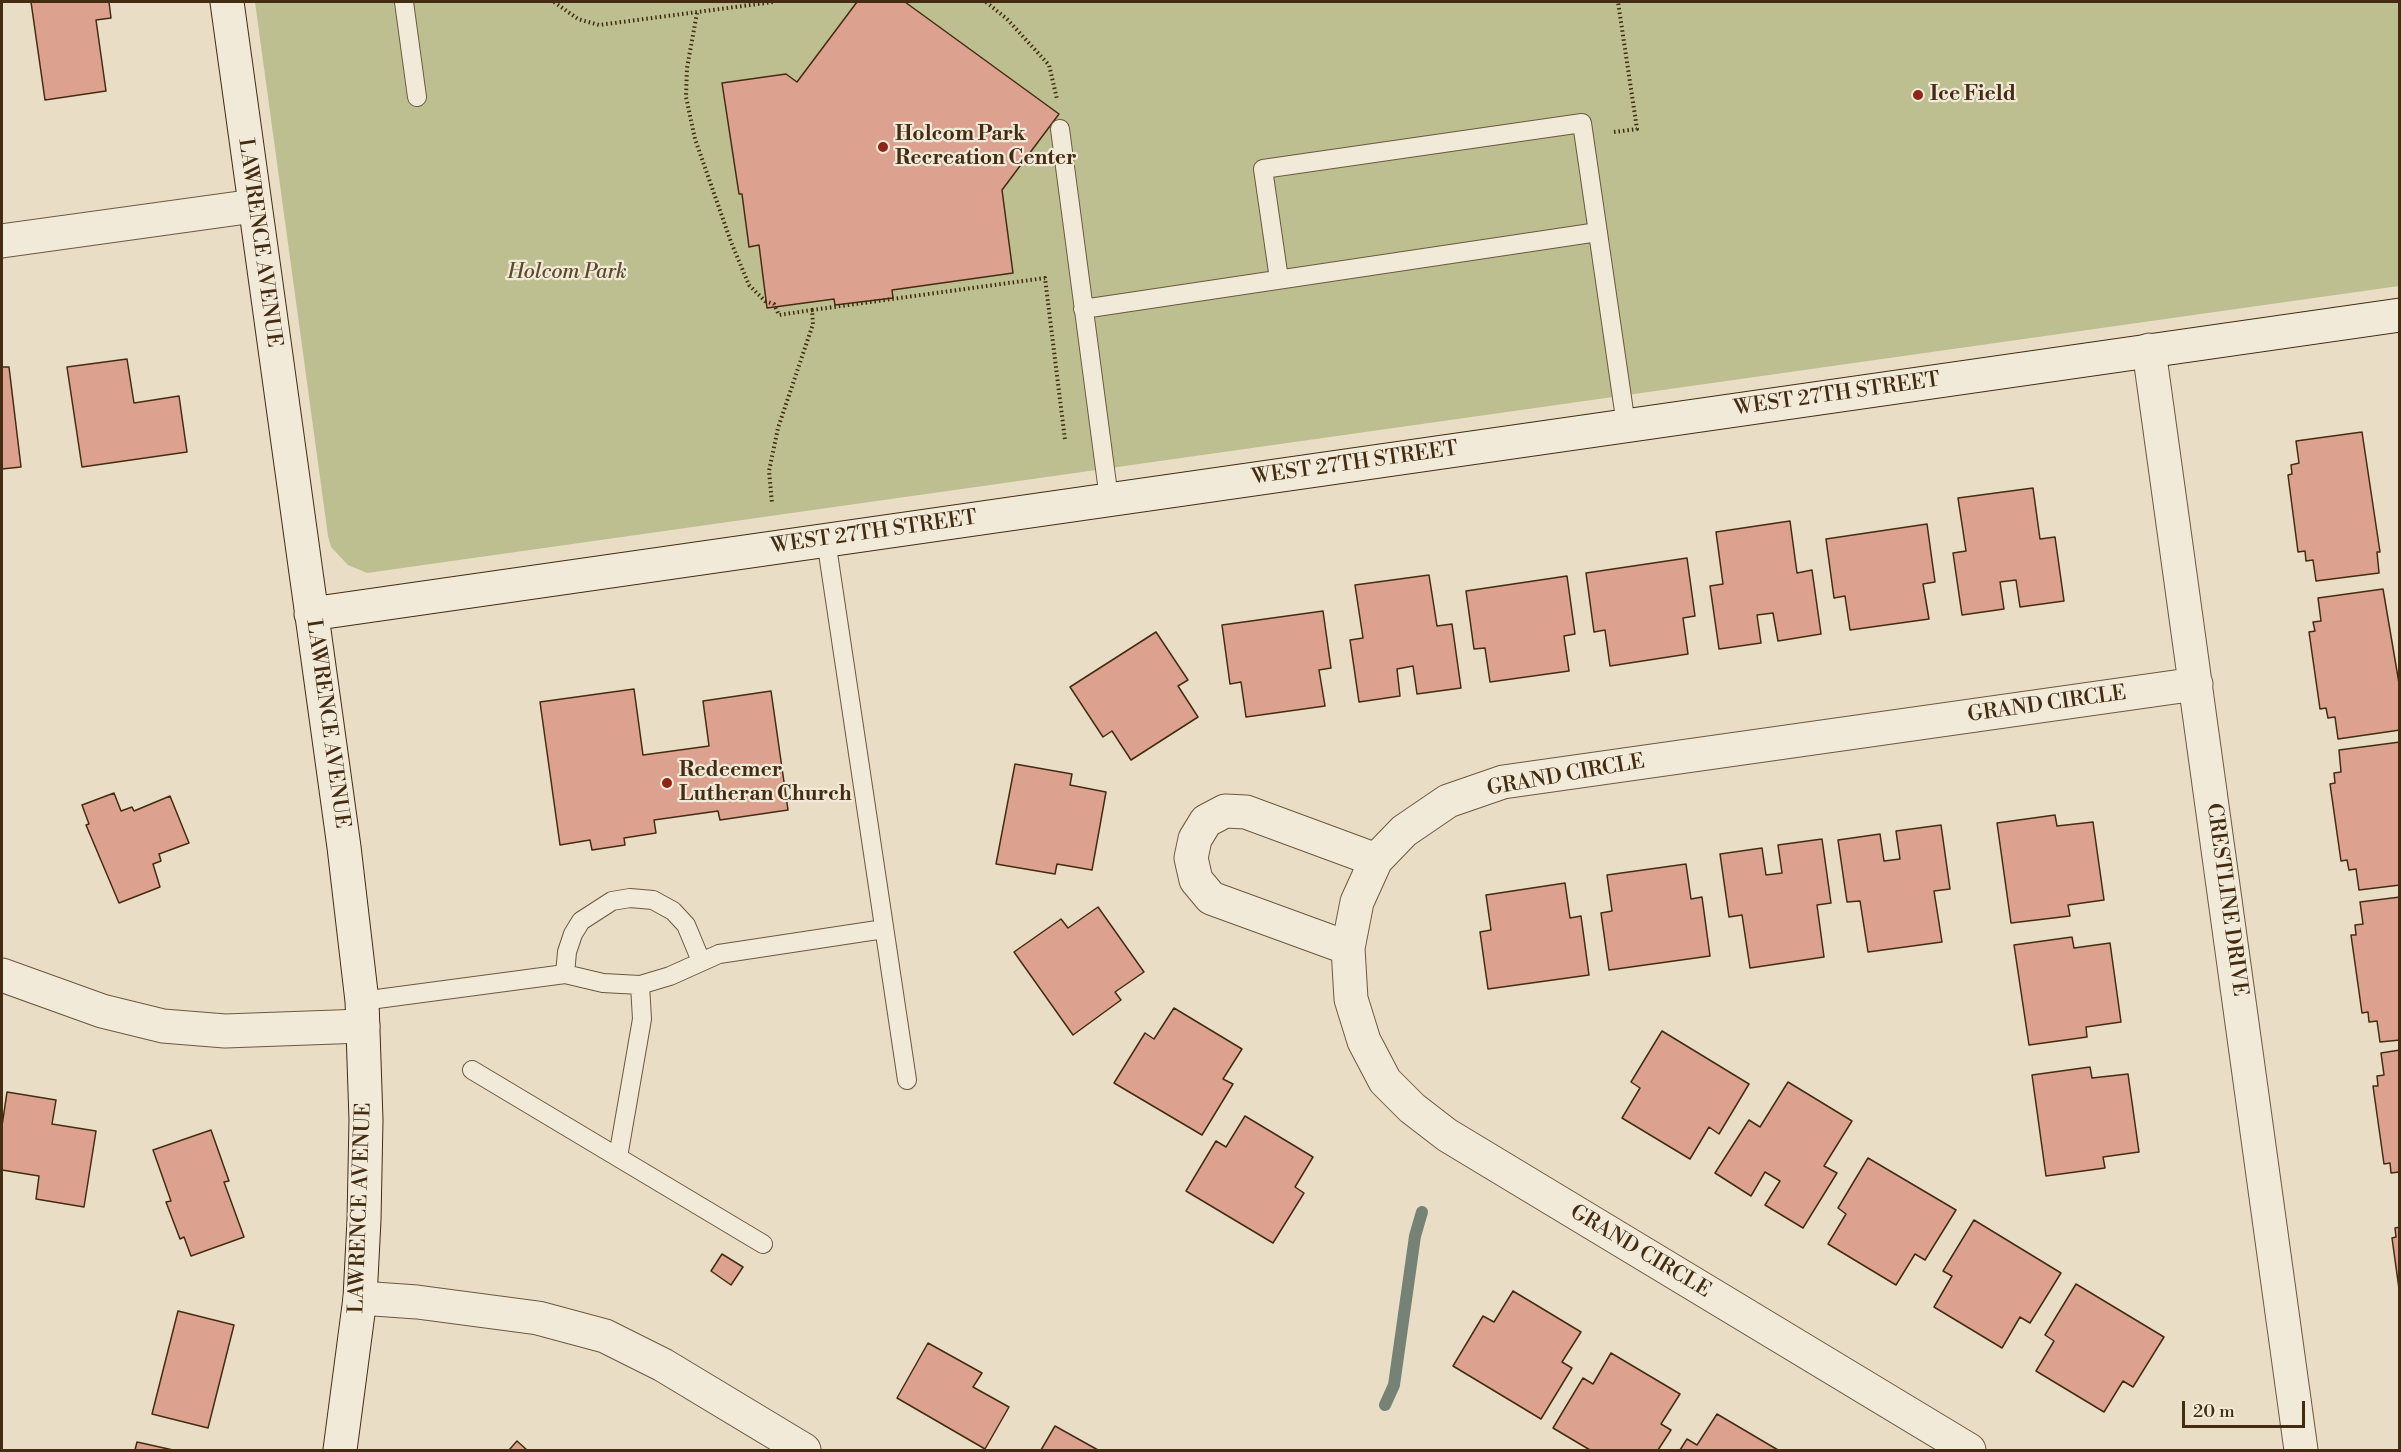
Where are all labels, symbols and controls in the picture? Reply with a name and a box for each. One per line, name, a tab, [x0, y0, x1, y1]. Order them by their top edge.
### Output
place label: Ice Field	[1930, 82, 2016, 108]
marker: Ice Field	[1911, 88, 1925, 102]
place label: Holcom Park Recreation Center	[895, 122, 1077, 172]
street label: LAWRENCE AVENUE	[232, 137, 286, 349]
marker: Holcom Park Recreation Center	[876, 140, 890, 154]
park label: Holcom Park	[507, 260, 627, 286]
street label: WEST 27TH STREET	[1732, 368, 1942, 422]
street label: WEST 27TH STREET	[1250, 437, 1460, 491]
street label: WEST 27TH STREET	[769, 506, 979, 560]
street label: LAWRENCE AVENUE	[300, 618, 354, 830]
street label: GRAND CIRCLE	[1966, 681, 2128, 729]
street label: GRAND CIRCLE	[1485, 750, 1647, 802]
place label: Redeemer Lutheran Church	[679, 758, 852, 808]
marker: Redeemer Lutheran Church	[660, 776, 674, 790]
street label: CRESTLINE DRIVE	[2200, 802, 2252, 998]
street label: LAWRENCE AVENUE	[345, 1102, 377, 1314]
street label: GRAND CIRCLE	[1565, 1200, 1715, 1304]
scale bar	[2185, 1389, 2308, 1427]
text: 20 m	[2193, 1400, 2235, 1423]

